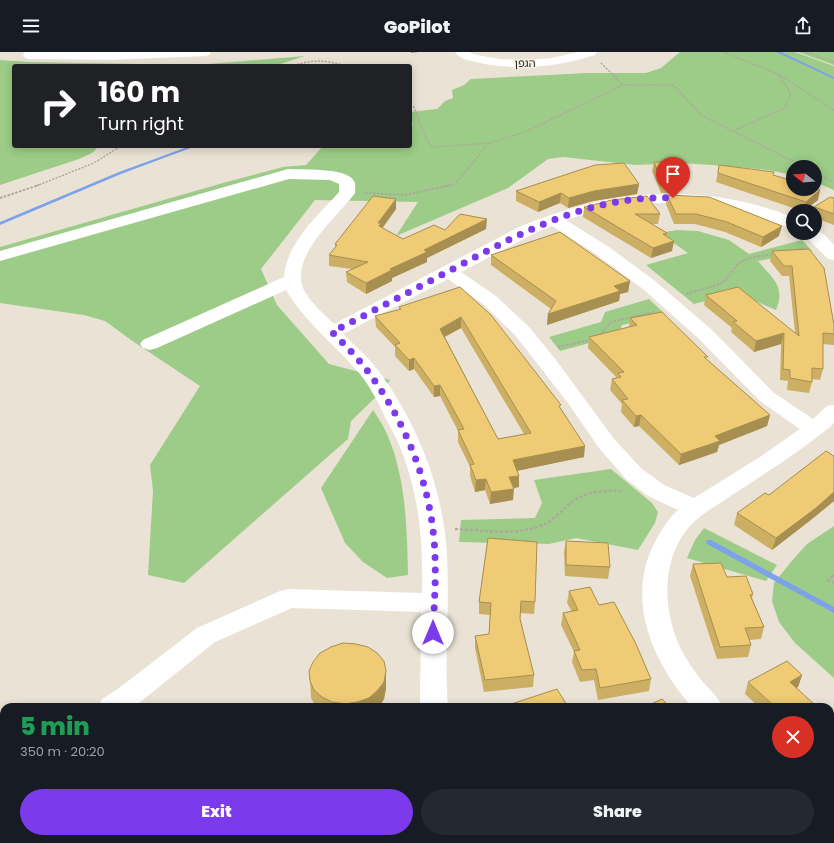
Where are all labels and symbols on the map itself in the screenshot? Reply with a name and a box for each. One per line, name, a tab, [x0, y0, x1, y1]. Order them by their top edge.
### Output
street label: הגפן	[514, 55, 536, 71]
pin	[656, 157, 690, 198]
north arrow	[786, 160, 822, 196]
position arrow	[412, 612, 454, 654]

